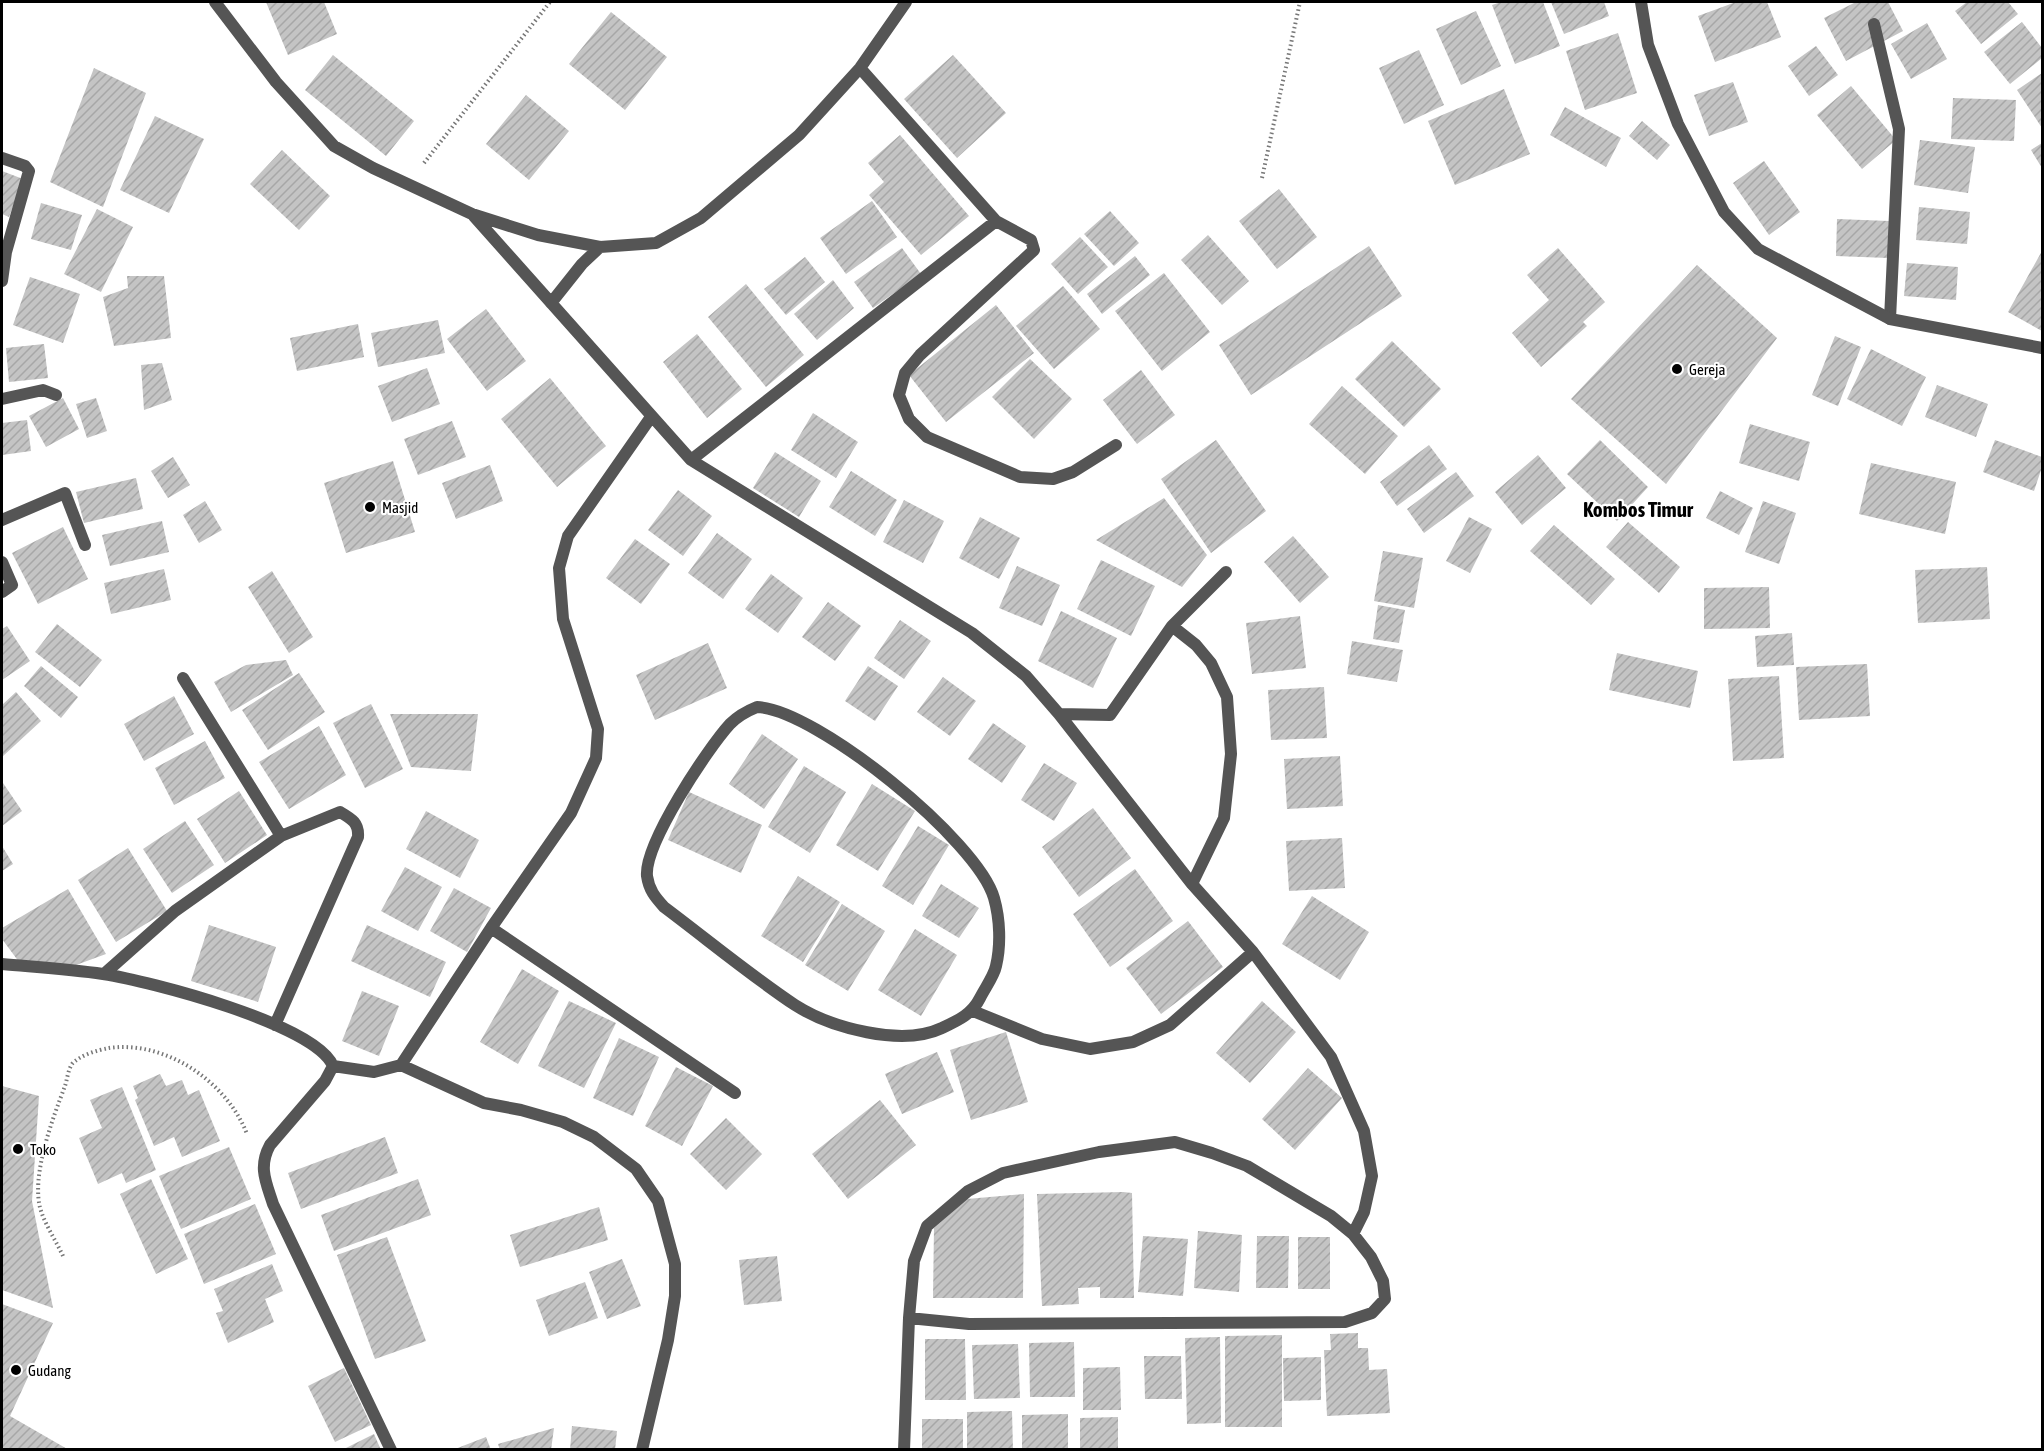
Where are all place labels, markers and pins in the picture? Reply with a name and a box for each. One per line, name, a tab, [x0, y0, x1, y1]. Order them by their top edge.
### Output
place label: Gereja	[1689, 361, 1725, 378]
marker: Gereja	[1670, 362, 1684, 376]
place label: Masjid	[382, 499, 418, 516]
marker: Masjid	[363, 500, 377, 514]
place label: Toko	[30, 1141, 56, 1158]
marker: Toko	[11, 1142, 25, 1156]
place label: Gudang	[28, 1362, 72, 1379]
marker: Gudang	[9, 1363, 23, 1377]

